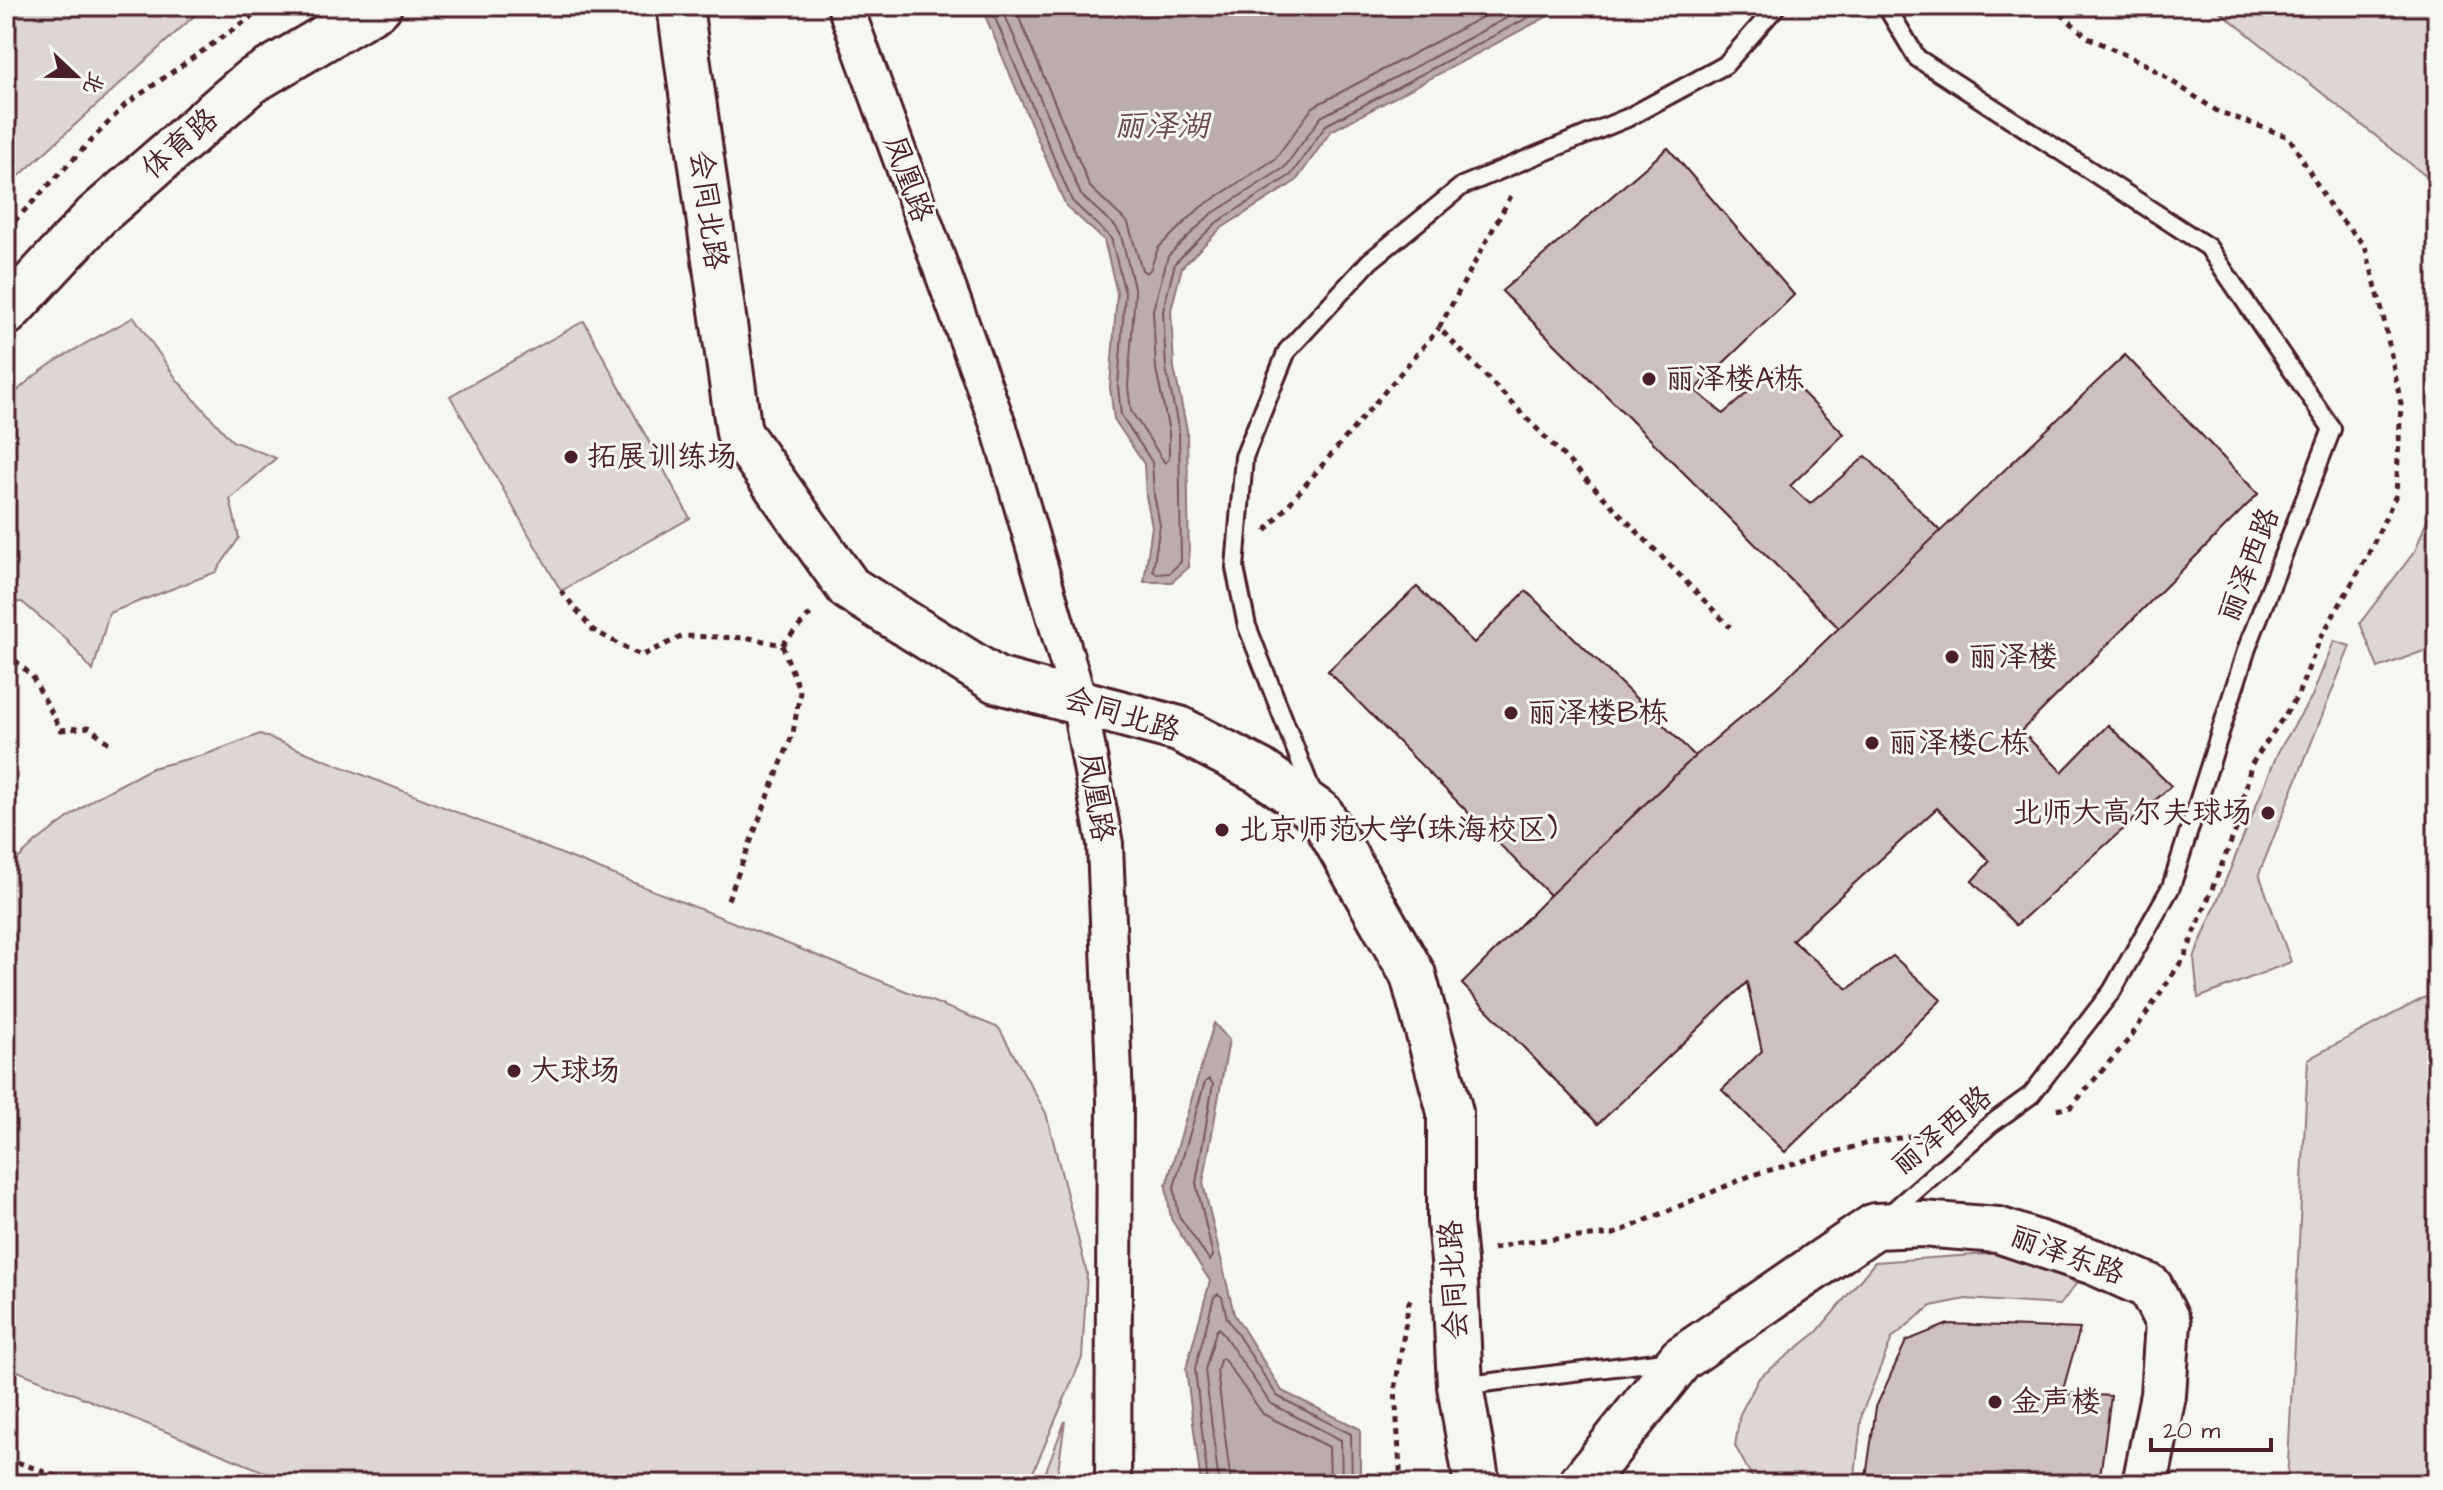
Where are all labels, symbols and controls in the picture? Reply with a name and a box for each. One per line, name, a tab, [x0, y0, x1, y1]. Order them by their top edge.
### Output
north arrow	[36, 36, 116, 116]
text: 北	[75, 67, 112, 99]
street label: 体育路	[132, 99, 228, 189]
water label: 丽泽湖	[1113, 104, 1212, 149]
street label: 凤凰路	[873, 130, 943, 228]
street label: 会同北路	[679, 148, 737, 272]
place label: 丽泽楼A栋	[1665, 358, 1804, 400]
marker: 丽泽楼A栋	[1640, 370, 1658, 388]
place label: 拓展训练场	[587, 436, 737, 478]
marker: 拓展训练场	[562, 448, 580, 466]
street label: 丽泽西路	[2208, 501, 2290, 629]
place label: 丽泽楼	[1968, 636, 2058, 678]
marker: 丽泽楼	[1943, 648, 1961, 666]
street label: 会同北路	[1058, 677, 1186, 753]
place label: 丽泽楼B栋	[1527, 692, 1668, 734]
marker: 丽泽楼B栋	[1502, 704, 1520, 722]
place label: 丽泽楼C栋	[1888, 722, 2029, 764]
marker: 丽泽楼C栋	[1863, 734, 1881, 752]
street label: 凤凰路	[1068, 749, 1124, 845]
place label: 北师大高尔夫球场	[2012, 792, 2252, 834]
marker: 北师大高尔夫球场	[2259, 804, 2277, 822]
place label: 北京师范大学(珠海校区)	[1238, 809, 1557, 851]
marker: 北京师范大学(珠海校区)	[1213, 821, 1231, 839]
place label: 大球场	[530, 1050, 620, 1092]
marker: 大球场	[505, 1062, 523, 1080]
street label: 丽泽西路	[1883, 1076, 2001, 1186]
street label: 丽泽东路	[2003, 1215, 2131, 1295]
street label: 会同北路	[1430, 1219, 1478, 1341]
place label: 金声楼	[2011, 1381, 2101, 1423]
marker: 金声楼	[1986, 1393, 2004, 1411]
scale bar	[2151, 1402, 2271, 1452]
text: 20 m	[2163, 1414, 2220, 1448]

